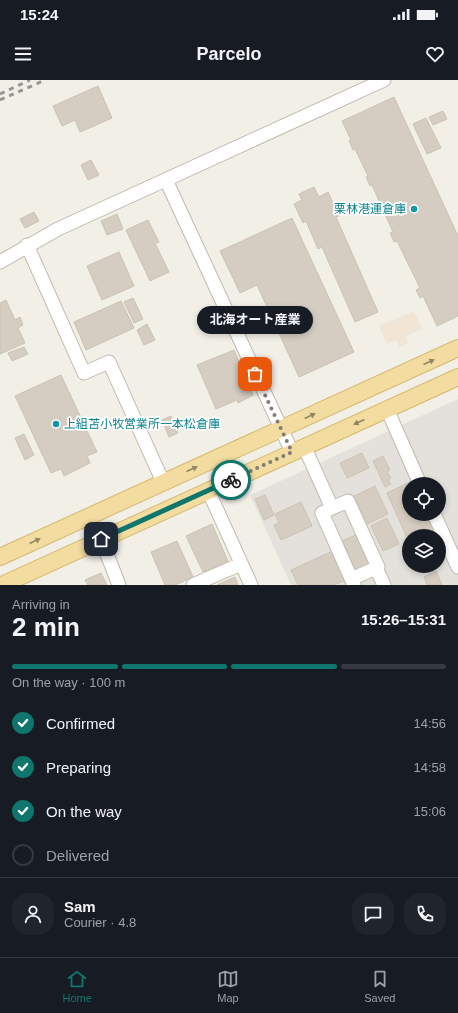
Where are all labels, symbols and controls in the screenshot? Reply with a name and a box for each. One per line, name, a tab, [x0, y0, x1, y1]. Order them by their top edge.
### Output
text: 15:24	[20, 6, 58, 23]
icon: menu	[12, 43, 34, 65]
icon: heart	[424, 43, 446, 65]
text: Parcelo	[196, 44, 262, 64]
place label: 栗林港運倉庫	[334, 202, 406, 216]
marker: 栗林港運倉庫	[409, 204, 419, 214]
callout: 北海オート産業	[197, 306, 313, 334]
text: 北海オート産業	[209, 312, 301, 327]
pin	[238, 357, 272, 391]
one-way arrow	[423, 359, 434, 365]
icon: bag	[244, 363, 266, 385]
one-way arrow	[305, 412, 317, 418]
place label: 上組苫小牧営業所一本松倉庫	[64, 417, 220, 431]
marker: 上組苫小牧営業所一本松倉庫	[51, 419, 61, 429]
one-way arrow	[353, 419, 364, 425]
courier	[211, 460, 251, 500]
one-way arrow	[186, 466, 197, 472]
icon: bike	[220, 469, 242, 491]
map controls	[402, 477, 446, 573]
button: locate	[402, 477, 446, 521]
pin	[84, 522, 118, 556]
icon: home	[90, 528, 112, 550]
button: layers	[402, 529, 446, 573]
one-way arrow	[30, 538, 41, 544]
text: Arriving in	[12, 597, 70, 612]
text: 15:26–15:31	[361, 611, 446, 628]
text: 2 min	[12, 612, 80, 642]
text: On the way · 100 m	[12, 675, 125, 690]
icon: check	[12, 712, 34, 734]
text: Confirmed	[46, 715, 115, 732]
text: 14:56	[413, 716, 446, 731]
icon: check	[12, 756, 34, 778]
text: Preparing	[46, 759, 111, 776]
text: 14:58	[413, 760, 446, 775]
icon: check	[12, 800, 34, 822]
text: On the way	[46, 803, 122, 820]
text: 15:06	[413, 804, 446, 819]
text: Delivered	[46, 847, 109, 864]
button: person	[12, 893, 54, 935]
button: chat	[352, 893, 394, 935]
button: phone	[404, 893, 446, 935]
text: Sam	[64, 898, 96, 915]
text: Courier · 4.8	[64, 915, 136, 930]
tab: Home	[63, 968, 92, 1004]
tab: Map	[217, 968, 239, 1004]
tab: Saved	[364, 968, 395, 1004]

